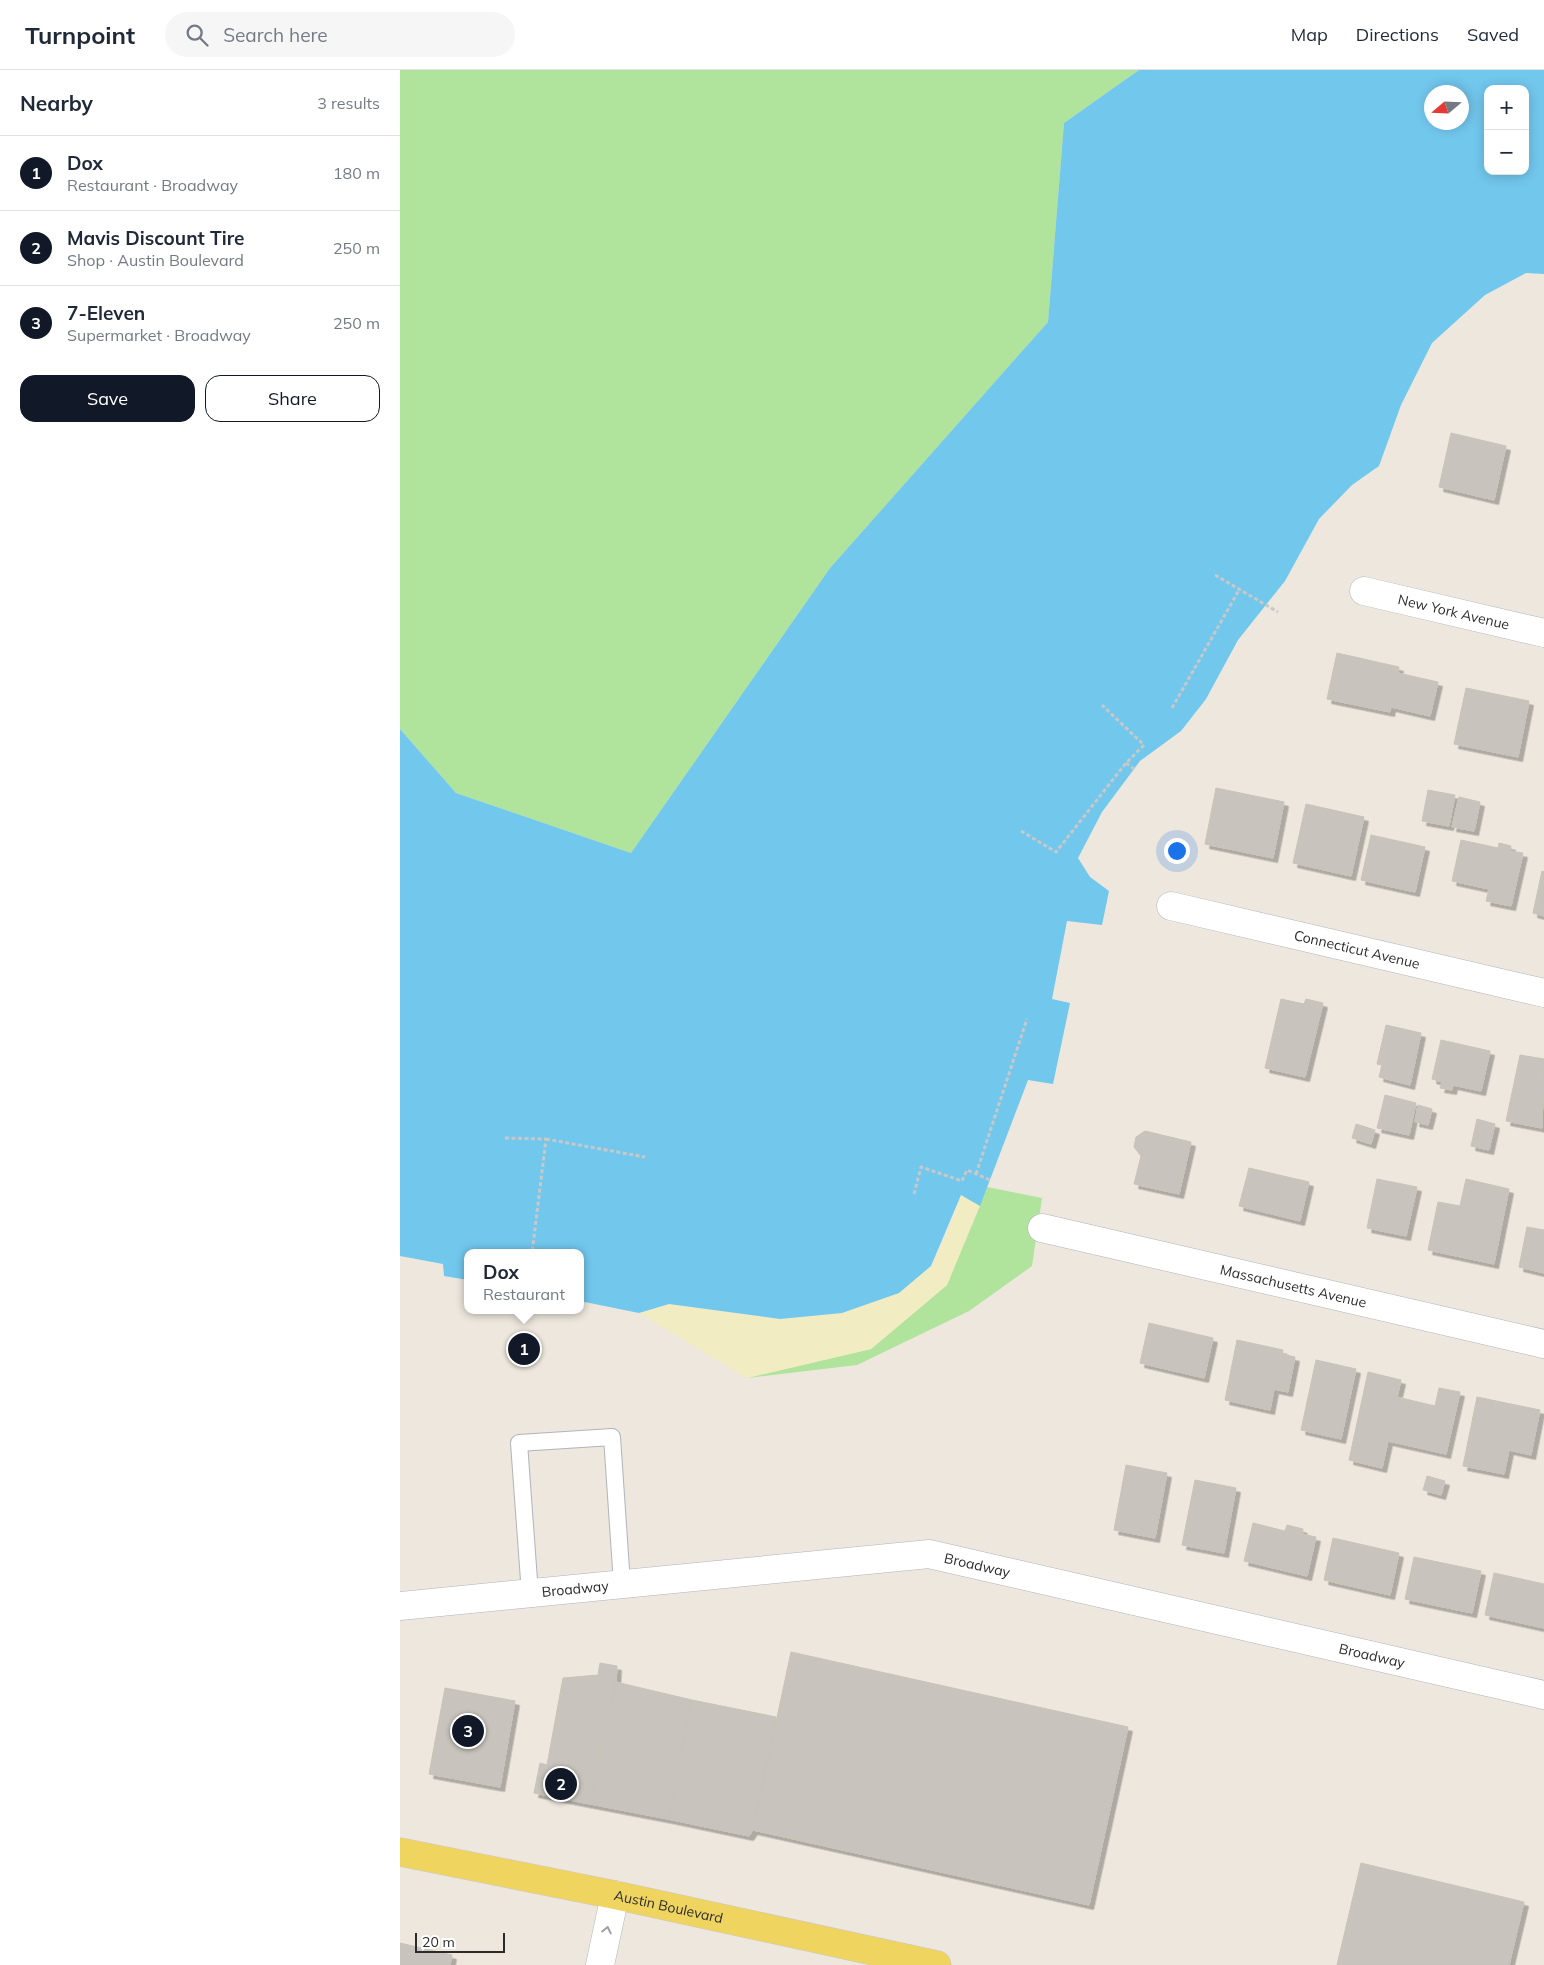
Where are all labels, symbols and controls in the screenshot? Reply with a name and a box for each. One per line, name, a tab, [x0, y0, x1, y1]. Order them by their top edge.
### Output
search box	[165, 12, 515, 57]
text: Turnpoint	[25, 20, 135, 50]
icon: search	[183, 21, 211, 49]
text: Search here	[223, 23, 328, 47]
text: Map	[1291, 23, 1328, 46]
text: Directions	[1356, 23, 1439, 46]
text: Saved	[1467, 23, 1519, 46]
north arrow	[1424, 85, 1469, 130]
map controls	[1484, 85, 1529, 175]
button: +	[1484, 85, 1529, 130]
text: Nearby	[20, 90, 93, 116]
text: 3 results	[317, 93, 380, 113]
button: −	[1484, 130, 1529, 175]
text: Dox	[67, 151, 103, 175]
text: 1	[31, 163, 41, 183]
text: 180 m	[333, 163, 380, 183]
text: Restaurant · Broadway	[67, 175, 238, 195]
text: Mavis Discount Tire	[67, 226, 244, 250]
text: 2	[31, 238, 41, 258]
text: 250 m	[333, 238, 380, 258]
text: Shop · Austin Boulevard	[67, 250, 244, 270]
text: 7-Eleven	[67, 301, 145, 325]
text: 3	[31, 313, 41, 333]
text: 250 m	[333, 313, 380, 333]
text: Supermarket · Broadway	[67, 325, 251, 345]
button: Save	[20, 375, 195, 422]
button: Share	[205, 375, 380, 422]
street label: New York Avenue	[1396, 590, 1511, 634]
your location	[1164, 838, 1190, 864]
street label: Connecticut Avenue	[1292, 926, 1422, 973]
popup	[464, 1249, 584, 1314]
text: Dox	[483, 1260, 519, 1284]
street label: Massachusetts Avenue	[1218, 1260, 1368, 1312]
text: Restaurant	[483, 1284, 565, 1304]
pin: 1	[508, 1330, 540, 1368]
street label: Broadway	[942, 1549, 1012, 1581]
street label: Broadway	[541, 1576, 610, 1601]
street label: Broadway	[1337, 1639, 1407, 1672]
pin: 3	[452, 1712, 484, 1750]
pin: 2	[545, 1765, 577, 1803]
street label: Austin Boulevard	[612, 1886, 725, 1927]
one-way arrow	[601, 1925, 612, 1934]
scale bar	[415, 1930, 505, 1953]
text: 20 m	[422, 1933, 455, 1951]

